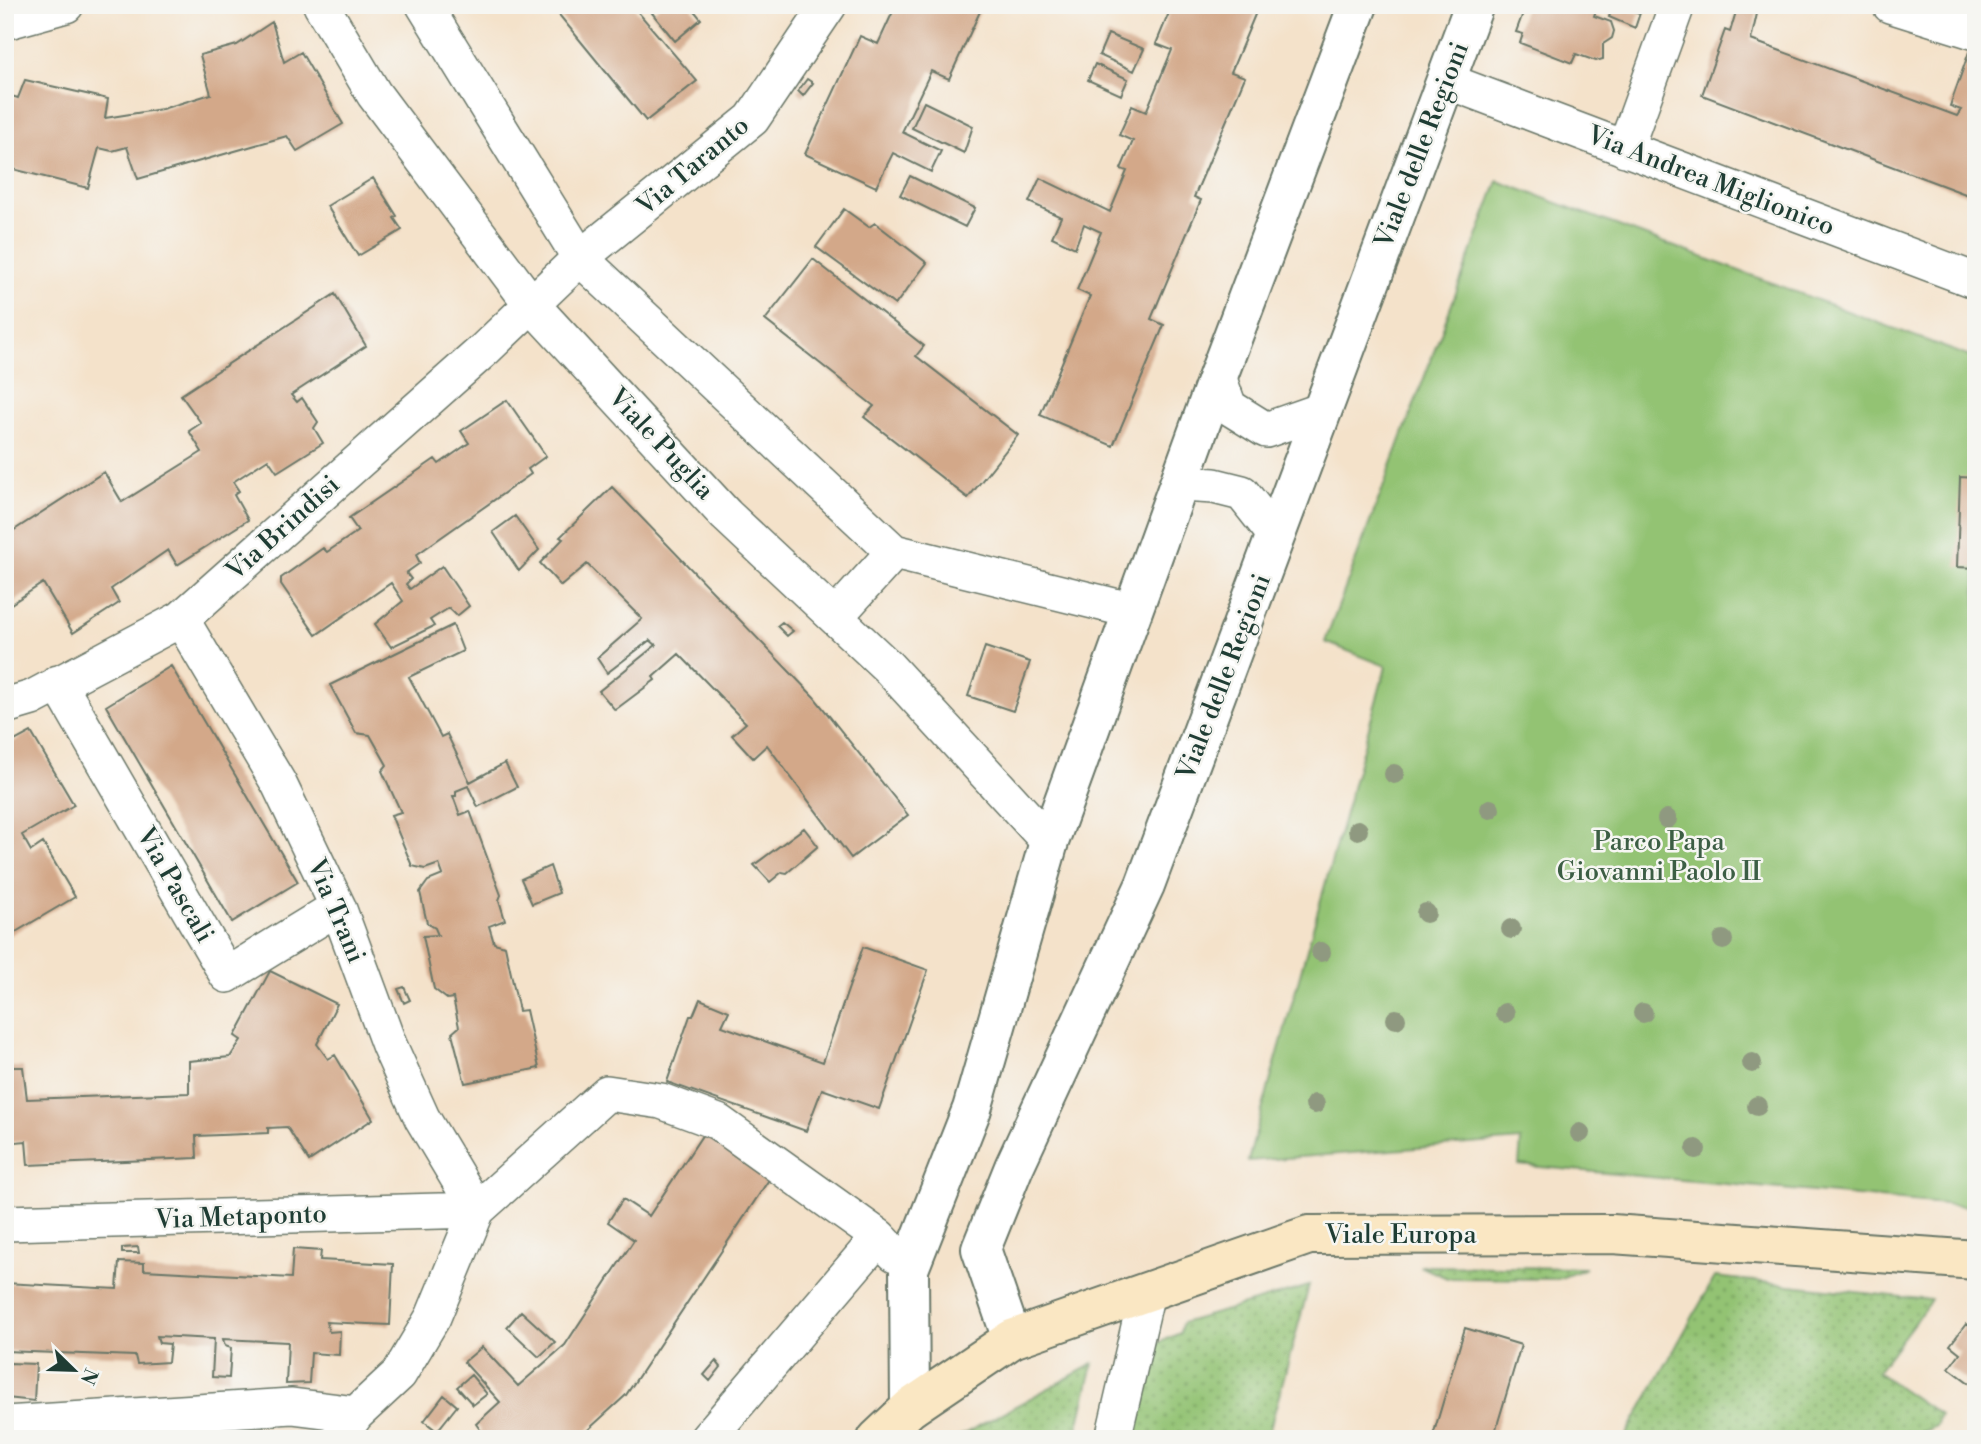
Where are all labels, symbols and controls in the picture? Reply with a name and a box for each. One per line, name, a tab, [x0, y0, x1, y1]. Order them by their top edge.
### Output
street label: Viale delle Regioni	[1368, 37, 1476, 254]
street label: Via Taranto	[629, 110, 756, 223]
street label: Via Andrea Miglionico	[1582, 119, 1839, 243]
street label: Viale Puglia	[601, 381, 721, 507]
street label: Via Brindisi	[219, 469, 346, 588]
street label: Viale delle Regioni	[1170, 569, 1278, 786]
street label: Via Pascali	[129, 821, 221, 948]
park label: Parco Papa Giovanni Paolo II	[1557, 826, 1761, 888]
street label: Via Trani	[299, 853, 372, 968]
street label: Via Metaponto	[154, 1198, 327, 1236]
street label: Viale Europa	[1324, 1219, 1478, 1251]
north arrow	[38, 1336, 108, 1406]
text: N	[75, 1365, 103, 1388]

